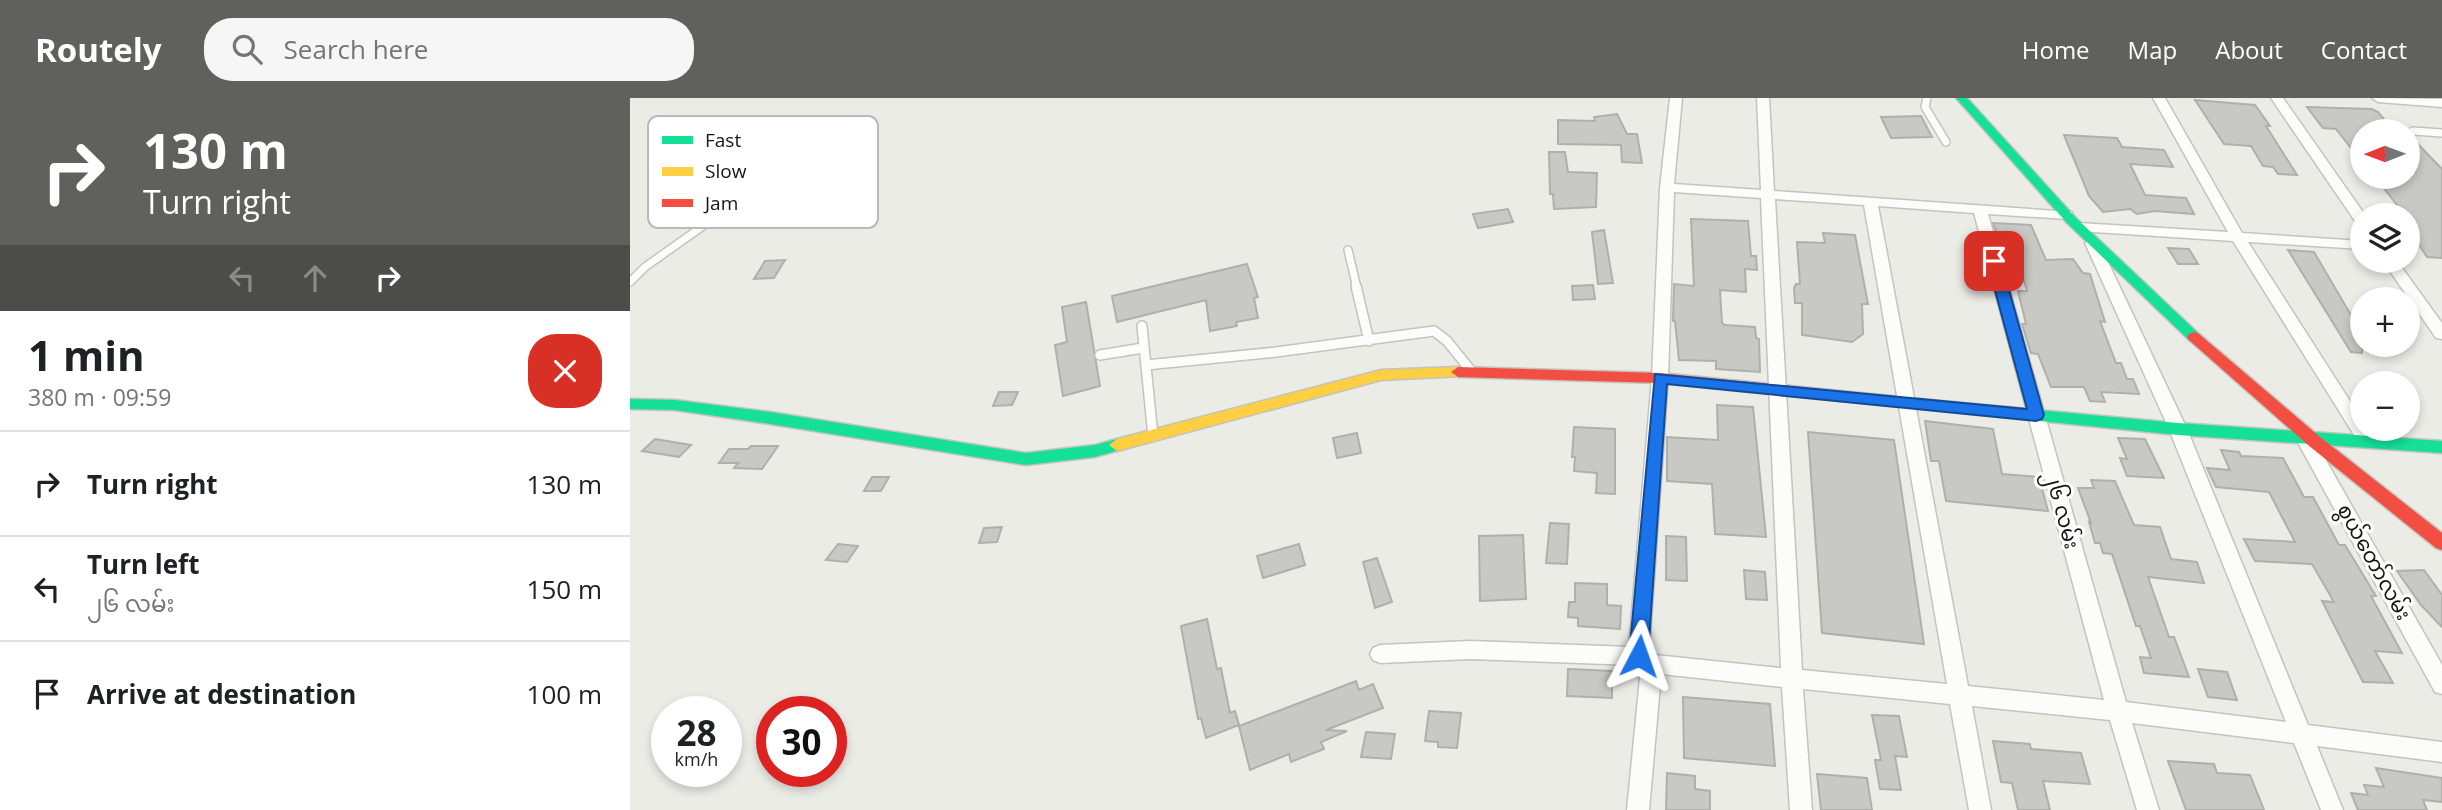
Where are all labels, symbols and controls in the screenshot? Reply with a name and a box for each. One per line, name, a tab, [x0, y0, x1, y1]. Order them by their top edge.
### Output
search box	[204, 18, 694, 81]
text: Routely	[35, 27, 162, 72]
icon: search	[228, 30, 266, 68]
text: Search here	[284, 31, 428, 67]
text: Home	[2022, 33, 2090, 66]
text: Map	[2128, 33, 2177, 66]
text: About	[2215, 33, 2283, 66]
text: Contact	[2321, 33, 2407, 66]
legend	[648, 116, 878, 228]
text: 130 m	[143, 117, 288, 183]
north arrow	[2350, 119, 2420, 189]
map controls	[2350, 119, 2420, 441]
icon: right	[28, 126, 119, 217]
text: Fast	[705, 127, 741, 153]
text: Slow	[705, 158, 747, 184]
text: Turn right	[143, 180, 291, 223]
text: Jam	[703, 190, 738, 216]
button: layers	[2350, 203, 2420, 273]
pin	[1964, 231, 2024, 291]
icon: arrive	[1975, 242, 2013, 280]
icon: left	[223, 259, 261, 297]
icon: ahead	[296, 259, 334, 297]
icon: right	[369, 259, 407, 297]
button: +	[2350, 287, 2420, 357]
text: 1 min	[28, 326, 145, 383]
button: close	[528, 334, 602, 408]
button: −	[2350, 371, 2420, 441]
text: 380 m · 09:59	[28, 381, 171, 413]
icon: right	[28, 465, 66, 503]
text: Turn right	[87, 466, 218, 502]
text: 130 m	[527, 466, 602, 502]
street label: ၂၆ လမ်း	[2035, 467, 2088, 553]
street label: စွယ်တော်လမ်း	[2329, 498, 2419, 626]
text: Turn left	[87, 546, 199, 582]
icon: left	[28, 570, 66, 608]
text: 150 m	[527, 571, 602, 607]
text: ၂၆ လမ်း	[87, 587, 174, 619]
position arrow	[1602, 619, 1676, 693]
icon: arrive	[28, 675, 66, 713]
text: Arrive at destination	[87, 676, 356, 712]
text: 100 m	[527, 676, 602, 712]
speed limit sign: 30	[756, 696, 847, 787]
text: 28	[676, 709, 717, 756]
text: km/h	[675, 747, 718, 771]

